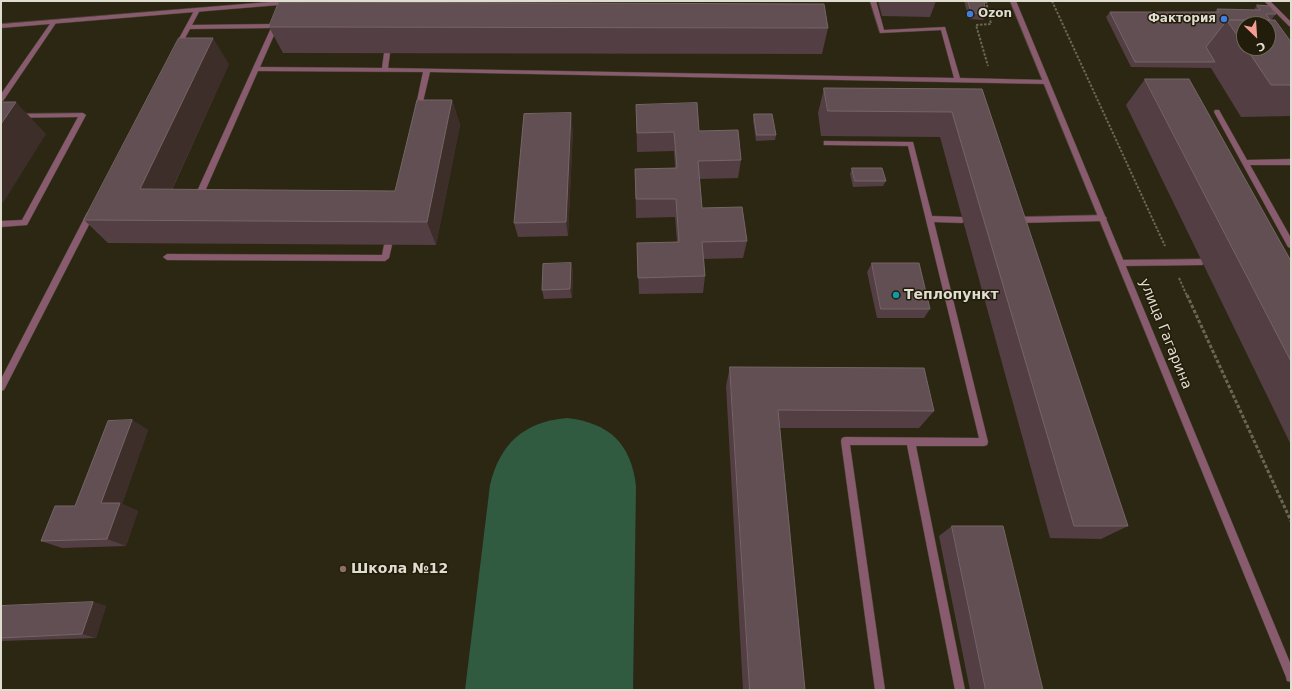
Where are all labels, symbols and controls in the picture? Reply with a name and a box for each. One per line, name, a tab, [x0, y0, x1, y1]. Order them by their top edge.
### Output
place label: Ozon	[978, 7, 1012, 21]
marker: Ozon	[965, 9, 975, 19]
place label: Фактория	[1148, 12, 1216, 26]
marker: Фактория	[1219, 14, 1229, 24]
north arrow	[1236, 16, 1276, 56]
text: С	[1254, 39, 1267, 54]
street label: улица Гагарина	[1135, 276, 1195, 392]
place label: Теплопункт	[904, 287, 999, 303]
marker: Теплопункт	[891, 290, 901, 300]
place label: Школа №12	[351, 561, 448, 577]
marker: Школа №12	[338, 564, 348, 574]

